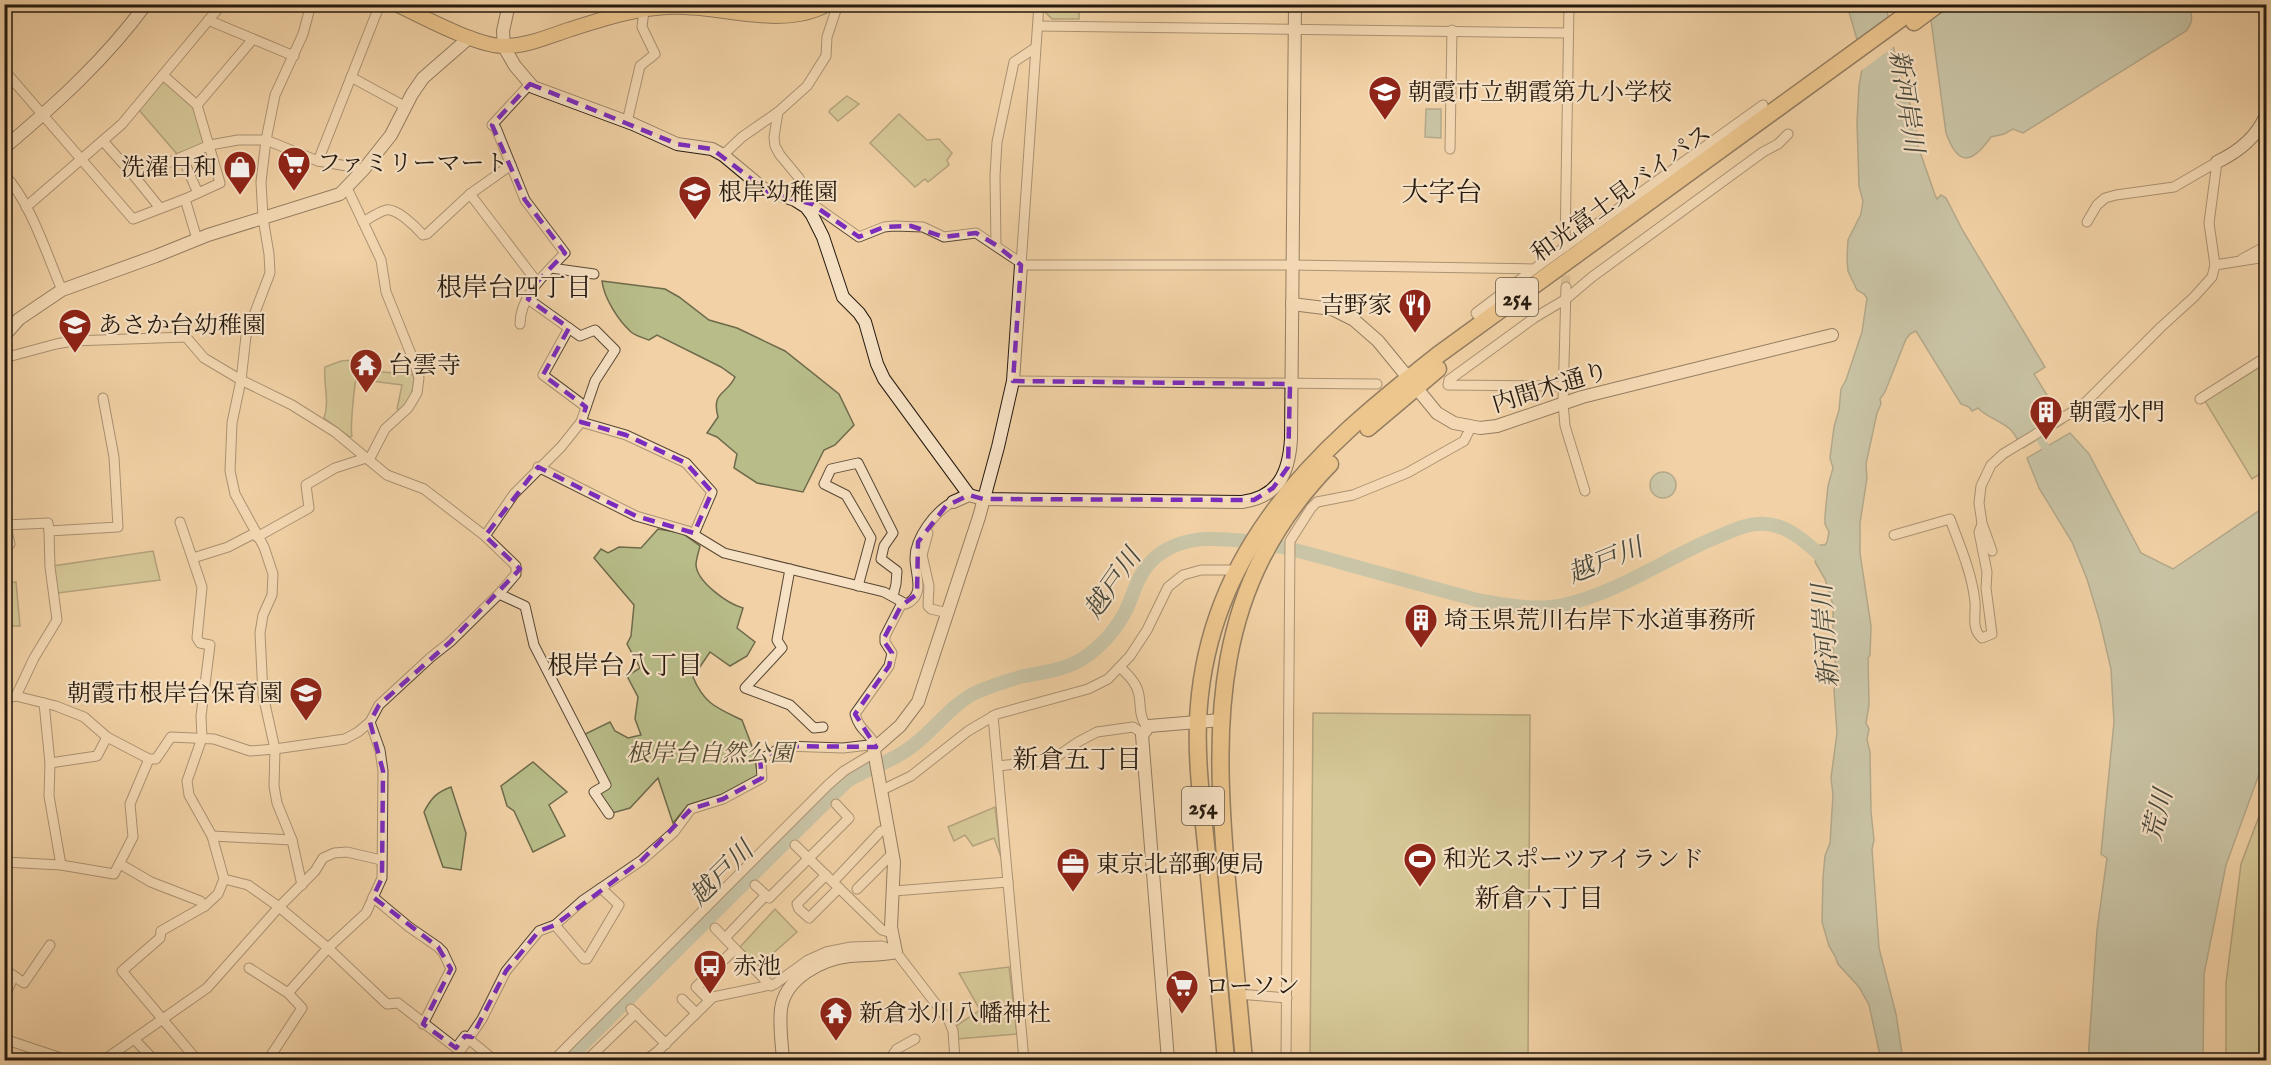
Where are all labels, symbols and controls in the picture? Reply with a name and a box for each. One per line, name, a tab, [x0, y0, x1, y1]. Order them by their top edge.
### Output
water label: 新河岸川	[1881, 47, 1930, 158]
school or university icon: 朝霞市立朝霞第九小学校	[1367, 74, 1403, 121]
place label: 朝霞市立朝霞第九小学校	[1408, 78, 1672, 109]
street label: 和光富士見バイパス	[1526, 118, 1718, 270]
supermarket icon: ファミリーマート	[276, 145, 312, 192]
shop icon: 洗濯日和	[222, 149, 258, 196]
place label: ファミリーマート	[317, 149, 509, 180]
place label: 洗濯日和	[121, 153, 217, 184]
school or university icon: 根岸幼稚園	[677, 174, 713, 221]
district label: 大字台	[1402, 177, 1483, 211]
place label: 根岸幼稚園	[718, 178, 838, 209]
district label: 根岸台四丁目	[436, 272, 592, 305]
road number: 254	[1496, 278, 1538, 316]
restaurant icon: 吉野家	[1397, 287, 1433, 334]
place label: 吉野家	[1320, 291, 1392, 322]
school or university icon: あさか台幼稚園	[57, 307, 93, 354]
place label: あさか台幼稚園	[98, 311, 266, 342]
temple icon: 台雲寺	[348, 347, 384, 394]
place label: 台雲寺	[389, 351, 461, 382]
street label: 内間木通り	[1489, 356, 1612, 421]
building icon: 朝霞水門	[2028, 394, 2064, 441]
place label: 朝霞水門	[2069, 398, 2165, 429]
water label: 越戸川	[1563, 530, 1651, 591]
water label: 越戸川	[1077, 540, 1151, 625]
water label: 新河岸川	[1806, 580, 1847, 689]
building icon: 埼玉県荒川右岸下水道事務所	[1403, 602, 1439, 649]
place label: 埼玉県荒川右岸下水道事務所	[1444, 606, 1756, 637]
district label: 根岸台八丁目	[547, 650, 703, 683]
school or university icon: 朝霞市根岸台保育園	[288, 675, 324, 722]
place label: 朝霞市根岸台保育園	[67, 679, 283, 710]
park label: 根岸台自然公園	[626, 739, 798, 770]
district label: 新倉五丁目	[1012, 744, 1142, 777]
water label: 荒川	[2136, 783, 2181, 845]
road number: 254	[1182, 787, 1224, 825]
water label: 越戸川	[683, 833, 763, 913]
sports icon: 和光スポーツアイランド	[1402, 841, 1438, 888]
place label: 和光スポーツアイランド	[1443, 845, 1704, 876]
office icon: 東京北部郵便局	[1055, 846, 1091, 893]
place label: 東京北部郵便局	[1096, 850, 1264, 881]
district label: 新倉六丁目	[1474, 883, 1604, 916]
bus stop icon: 赤池	[692, 948, 728, 995]
place label: 赤池	[733, 952, 781, 983]
supermarket icon: ローソン	[1164, 968, 1200, 1015]
place label: ローソン	[1205, 972, 1300, 1003]
temple icon: 新倉氷川八幡神社	[818, 995, 854, 1042]
place label: 新倉氷川八幡神社	[859, 999, 1051, 1030]

